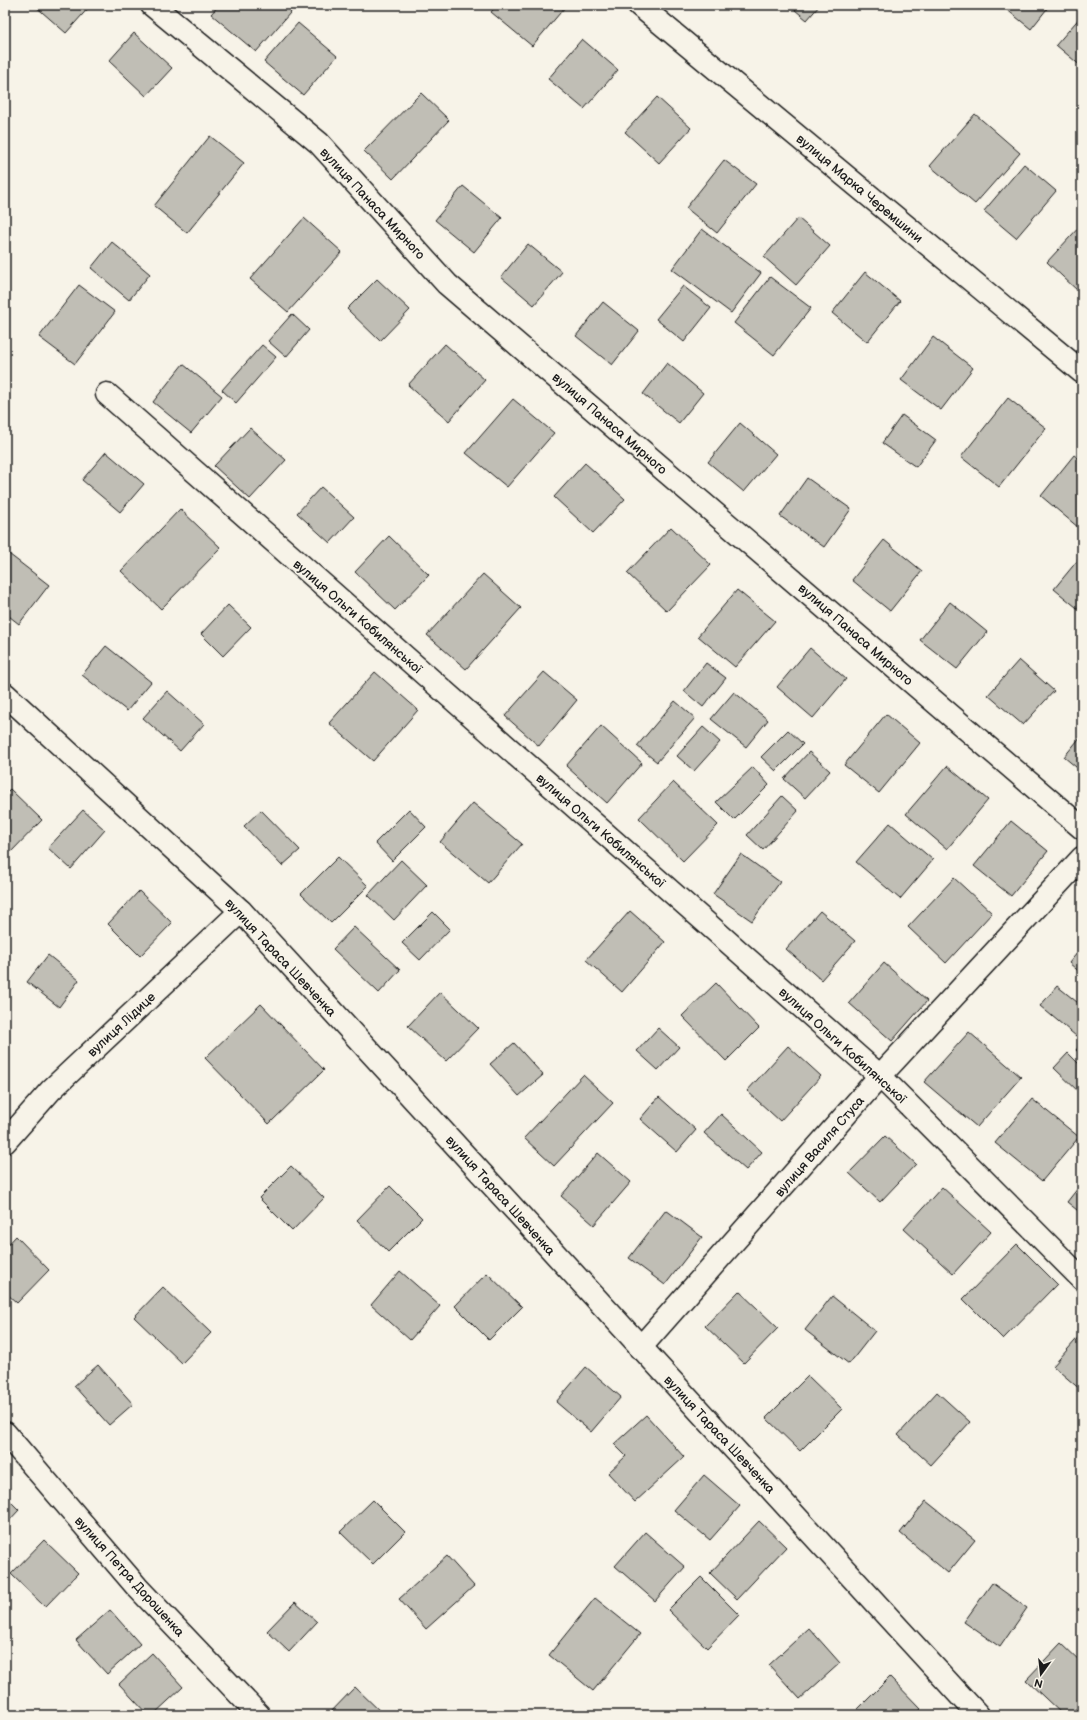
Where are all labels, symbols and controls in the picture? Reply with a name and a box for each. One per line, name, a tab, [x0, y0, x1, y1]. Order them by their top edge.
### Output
street label: вулиця Марка Черемшини	[793, 131, 926, 246]
street label: вулиця Панаса Мирного	[316, 144, 428, 263]
street label: вулиця Панаса Мирного	[549, 369, 670, 478]
street label: вулиця Ольги Кобилянської	[290, 556, 426, 678]
street label: вулиця Панаса Мирного	[795, 580, 916, 689]
street label: вулиця Ольги Кобилянської	[533, 770, 669, 892]
street label: вулиця Тараса Шевченка	[221, 895, 340, 1020]
street label: вулиця Ольги Кобилянської	[775, 984, 910, 1108]
street label: вулиця Лідице	[84, 989, 159, 1060]
street label: вулиця Василя Стуса	[772, 1093, 868, 1200]
street label: вулиця Тараса Шевченка	[442, 1132, 559, 1259]
street label: вулиця Тараса Шевченка	[660, 1372, 779, 1497]
street label: вулиця Петра Дорошенка	[71, 1513, 188, 1640]
north arrow	[1021, 1654, 1061, 1694]
text: N	[1033, 1676, 1044, 1691]

